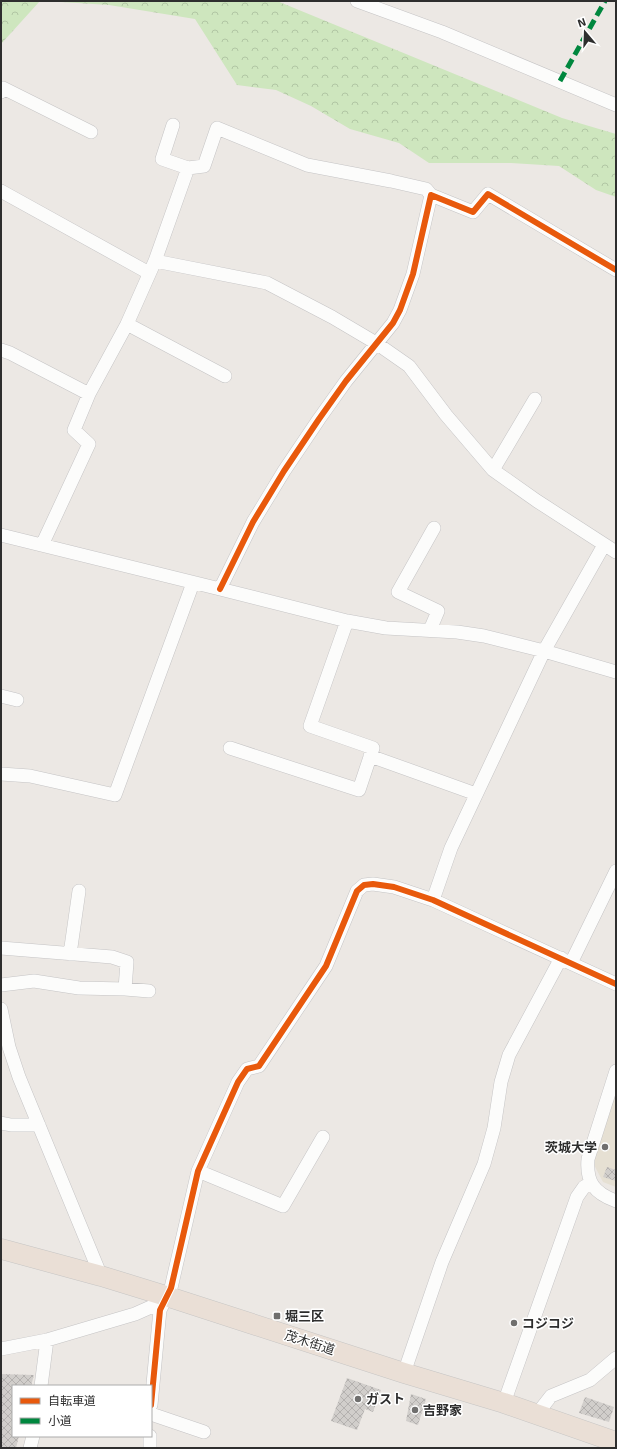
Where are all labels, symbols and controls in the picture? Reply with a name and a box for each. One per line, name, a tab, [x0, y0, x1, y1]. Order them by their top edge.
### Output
north arrow	[565, 12, 605, 52]
text: N	[576, 15, 588, 30]
place label: 茨城大学	[545, 1139, 597, 1155]
marker: 茨城大学	[600, 1142, 610, 1152]
place label: 堀三区	[285, 1308, 324, 1324]
marker: 堀三区	[272, 1311, 282, 1321]
place label: コジコジ	[522, 1315, 574, 1331]
marker: コジコジ	[509, 1318, 519, 1328]
street label: 茂木街道	[283, 1326, 337, 1358]
legend	[12, 1385, 152, 1437]
place label: ガスト	[366, 1391, 405, 1407]
text: 自転車道	[48, 1393, 96, 1407]
marker: ガスト	[353, 1394, 363, 1404]
place label: 吉野家	[423, 1402, 462, 1418]
marker: 吉野家	[410, 1405, 420, 1415]
text: 小道	[48, 1413, 72, 1427]

